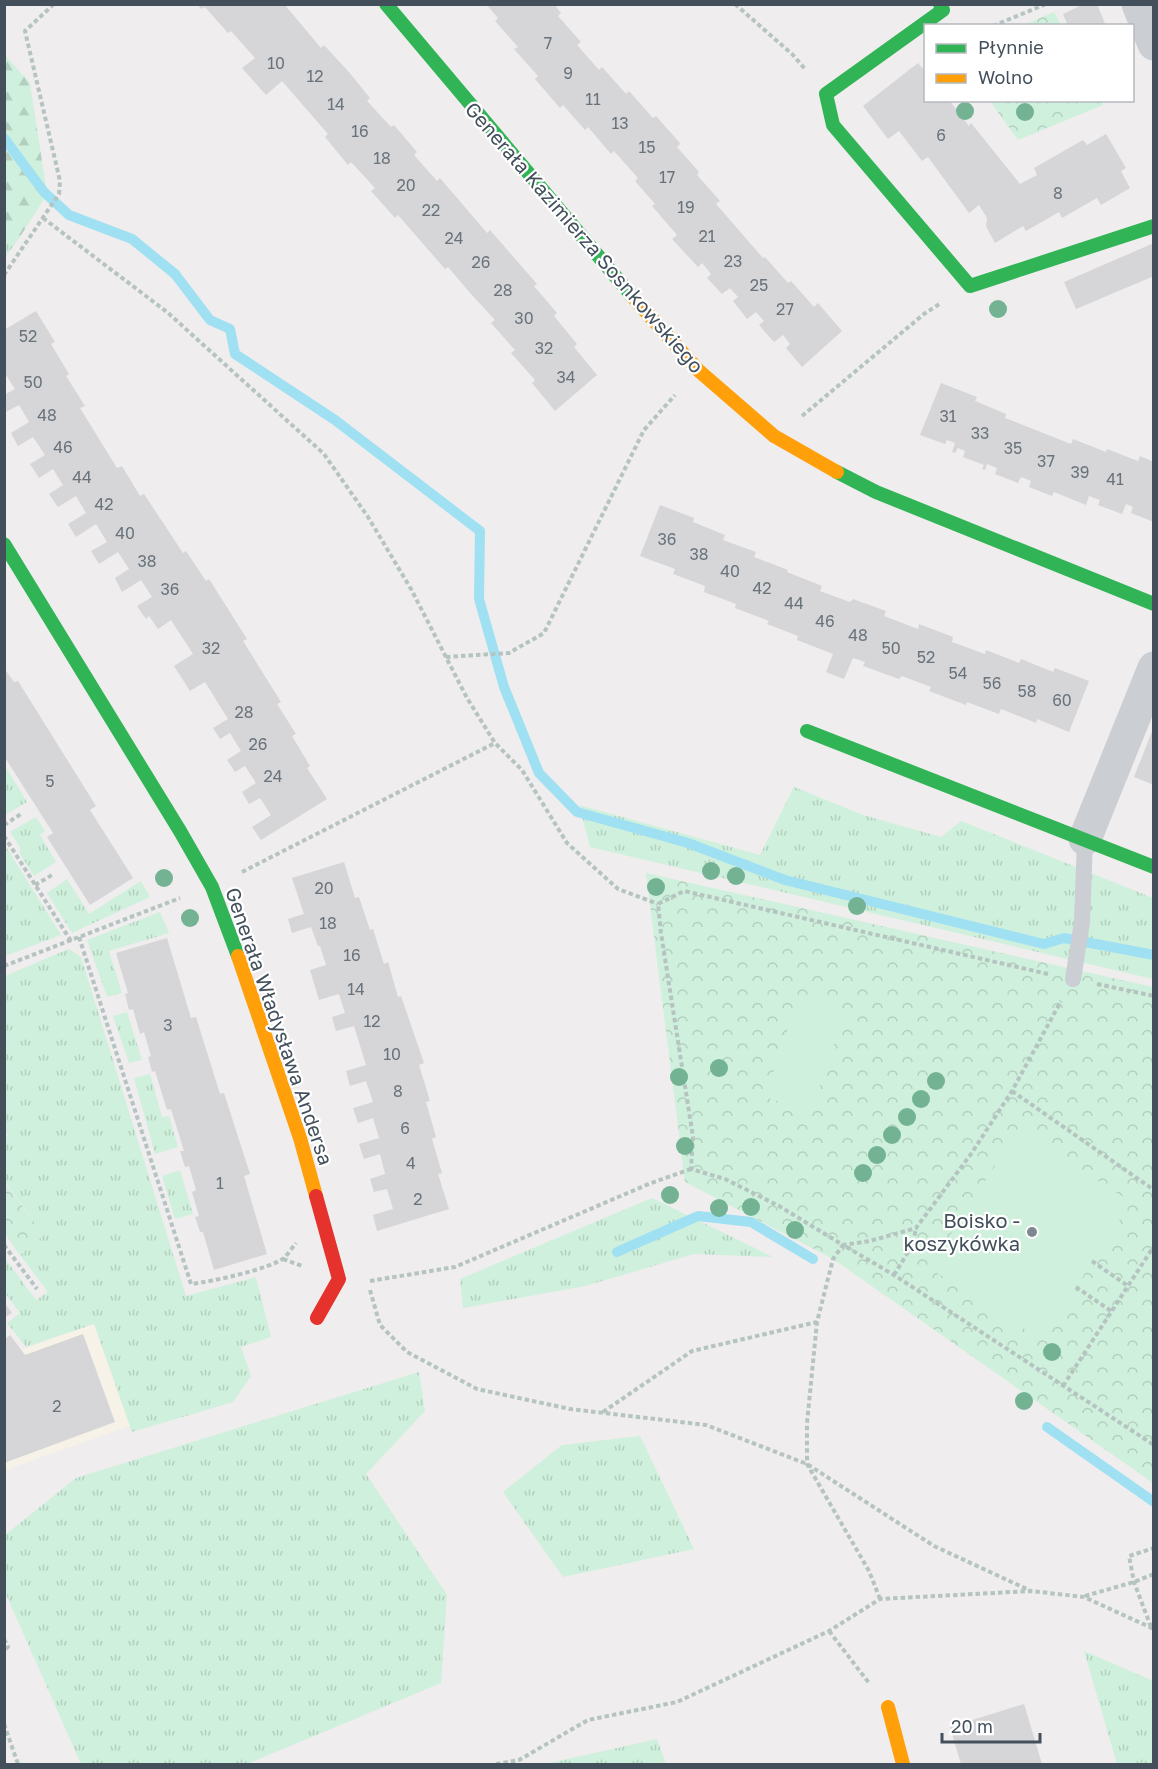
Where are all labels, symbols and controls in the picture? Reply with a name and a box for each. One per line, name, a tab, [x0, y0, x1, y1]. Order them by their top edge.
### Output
legend	[924, 24, 1134, 102]
house number: 7	[544, 33, 552, 53]
text: Płynnie	[978, 36, 1044, 58]
house number: 10	[267, 53, 285, 73]
house number: 9	[563, 63, 573, 83]
house number: 12	[306, 66, 324, 86]
text: Wolno	[978, 66, 1033, 88]
house number: 11	[585, 89, 601, 109]
house number: 14	[327, 94, 345, 114]
street label: Generała Kazimierza Sosnkowskiego	[461, 97, 709, 377]
house number: 13	[611, 113, 629, 133]
house number: 16	[351, 121, 369, 141]
house number: 6	[936, 125, 946, 145]
house number: 15	[638, 137, 656, 157]
house number: 18	[373, 148, 391, 168]
house number: 17	[659, 167, 675, 187]
house number: 20	[396, 175, 416, 195]
house number: 8	[1053, 183, 1063, 203]
house number: 19	[677, 197, 695, 217]
house number: 22	[422, 200, 440, 220]
house number: 21	[698, 226, 716, 246]
house number: 24	[444, 228, 464, 248]
house number: 23	[724, 251, 742, 271]
house number: 26	[472, 252, 490, 272]
house number: 25	[750, 275, 768, 295]
house number: 28	[493, 280, 513, 300]
house number: 27	[776, 299, 794, 319]
house number: 30	[514, 308, 534, 328]
house number: 52	[19, 326, 37, 346]
house number: 32	[535, 338, 553, 358]
house number: 34	[556, 367, 576, 387]
house number: 50	[23, 372, 43, 392]
house number: 48	[37, 405, 57, 425]
house number: 31	[939, 406, 957, 426]
house number: 33	[971, 423, 989, 443]
house number: 46	[53, 437, 73, 457]
house number: 35	[1004, 438, 1022, 458]
house number: 37	[1037, 451, 1055, 471]
house number: 39	[1070, 462, 1090, 482]
house number: 44	[72, 467, 92, 487]
house number: 41	[1106, 469, 1124, 489]
house number: 42	[94, 494, 114, 514]
house number: 40	[115, 523, 135, 543]
house number: 36	[657, 529, 677, 549]
house number: 38	[689, 544, 709, 564]
house number: 38	[137, 551, 157, 571]
house number: 40	[720, 561, 740, 581]
house number: 42	[752, 578, 772, 598]
house number: 36	[160, 579, 180, 599]
house number: 44	[784, 593, 804, 613]
house number: 46	[815, 611, 835, 631]
house number: 48	[848, 625, 868, 645]
house number: 32	[202, 638, 220, 658]
house number: 50	[881, 638, 901, 658]
house number: 52	[917, 647, 935, 667]
house number: 54	[948, 663, 968, 683]
house number: 56	[983, 673, 1001, 693]
house number: 58	[1017, 681, 1037, 701]
house number: 60	[1052, 690, 1072, 710]
house number: 28	[234, 702, 254, 722]
house number: 26	[249, 734, 267, 754]
house number: 24	[263, 766, 283, 786]
house number: 5	[45, 771, 55, 791]
house number: 20	[314, 878, 334, 898]
street label: Generała Władysława Andersa	[221, 884, 339, 1168]
house number: 18	[319, 913, 337, 933]
house number: 16	[343, 945, 361, 965]
house number: 14	[347, 979, 365, 999]
house number: 12	[363, 1011, 381, 1031]
house number: 3	[163, 1015, 173, 1035]
house number: 10	[383, 1044, 401, 1064]
house number: 8	[393, 1081, 403, 1101]
house number: 6	[400, 1118, 410, 1138]
house number: 4	[406, 1153, 416, 1173]
house number: 1	[216, 1173, 224, 1193]
house number: 2	[413, 1189, 423, 1209]
place label: Boisko - koszykówka	[904, 1208, 1020, 1255]
marker: Boisko - koszykówka	[1025, 1225, 1039, 1239]
house number: 2	[52, 1396, 62, 1416]
scale bar	[942, 1706, 1040, 1744]
text: 20 m	[951, 1715, 993, 1737]

